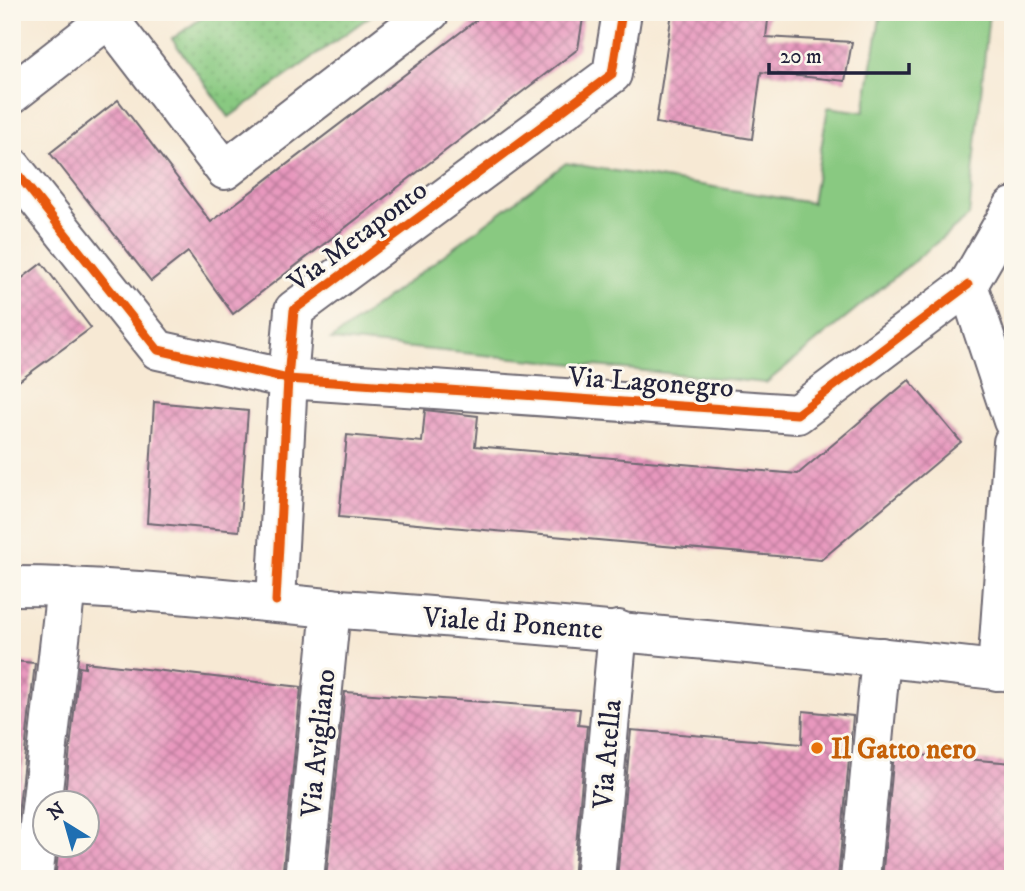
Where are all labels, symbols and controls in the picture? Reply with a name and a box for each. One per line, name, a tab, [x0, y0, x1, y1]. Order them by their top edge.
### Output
scale bar	[769, 32, 909, 76]
text: 20 m	[780, 44, 822, 70]
street label: Via Metaponto	[281, 173, 434, 300]
street label: Via Lagonegro	[566, 359, 735, 406]
street label: Viale di Ponente	[421, 600, 604, 647]
street label: Via Avigliano	[293, 667, 344, 820]
street label: Via Atella	[585, 698, 630, 811]
place label: Il Gatto nero	[831, 732, 977, 767]
marker: Il Gatto nero	[809, 740, 825, 756]
north arrow	[32, 790, 102, 860]
text: N	[44, 798, 70, 826]

